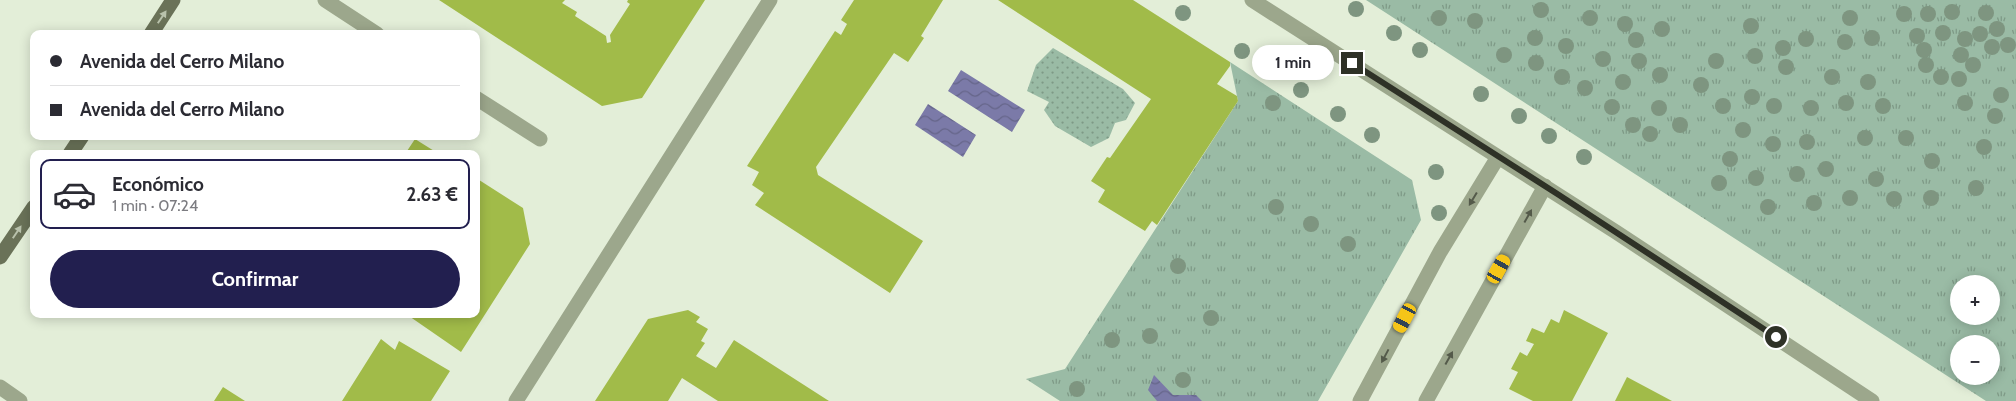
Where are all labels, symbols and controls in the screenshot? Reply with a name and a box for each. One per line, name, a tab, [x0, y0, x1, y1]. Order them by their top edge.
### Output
one-way arrow	[157, 10, 167, 24]
callout: 1 min	[1252, 46, 1334, 80]
text: Avenida del Cerro Milano	[80, 50, 284, 73]
route end	[1341, 52, 1363, 74]
text: 1 min	[1275, 53, 1311, 72]
text: Avenida del Cerro Milano	[80, 98, 284, 121]
icon: car	[52, 172, 97, 217]
text: Económico	[112, 173, 204, 196]
text: 2.63 €	[406, 183, 458, 206]
one-way arrow	[1468, 192, 1477, 205]
text: 1 min · 07:24	[112, 196, 198, 215]
one-way arrow	[1524, 209, 1532, 224]
one-way arrow	[12, 226, 22, 239]
button: Confirmar	[50, 250, 460, 308]
car	[1485, 252, 1512, 286]
map controls	[1950, 275, 2000, 385]
button: +	[1950, 275, 2000, 325]
car	[1391, 301, 1418, 335]
route start	[1765, 326, 1787, 348]
button: −	[1950, 335, 2000, 385]
one-way arrow	[1380, 349, 1389, 362]
one-way arrow	[1445, 352, 1454, 365]

